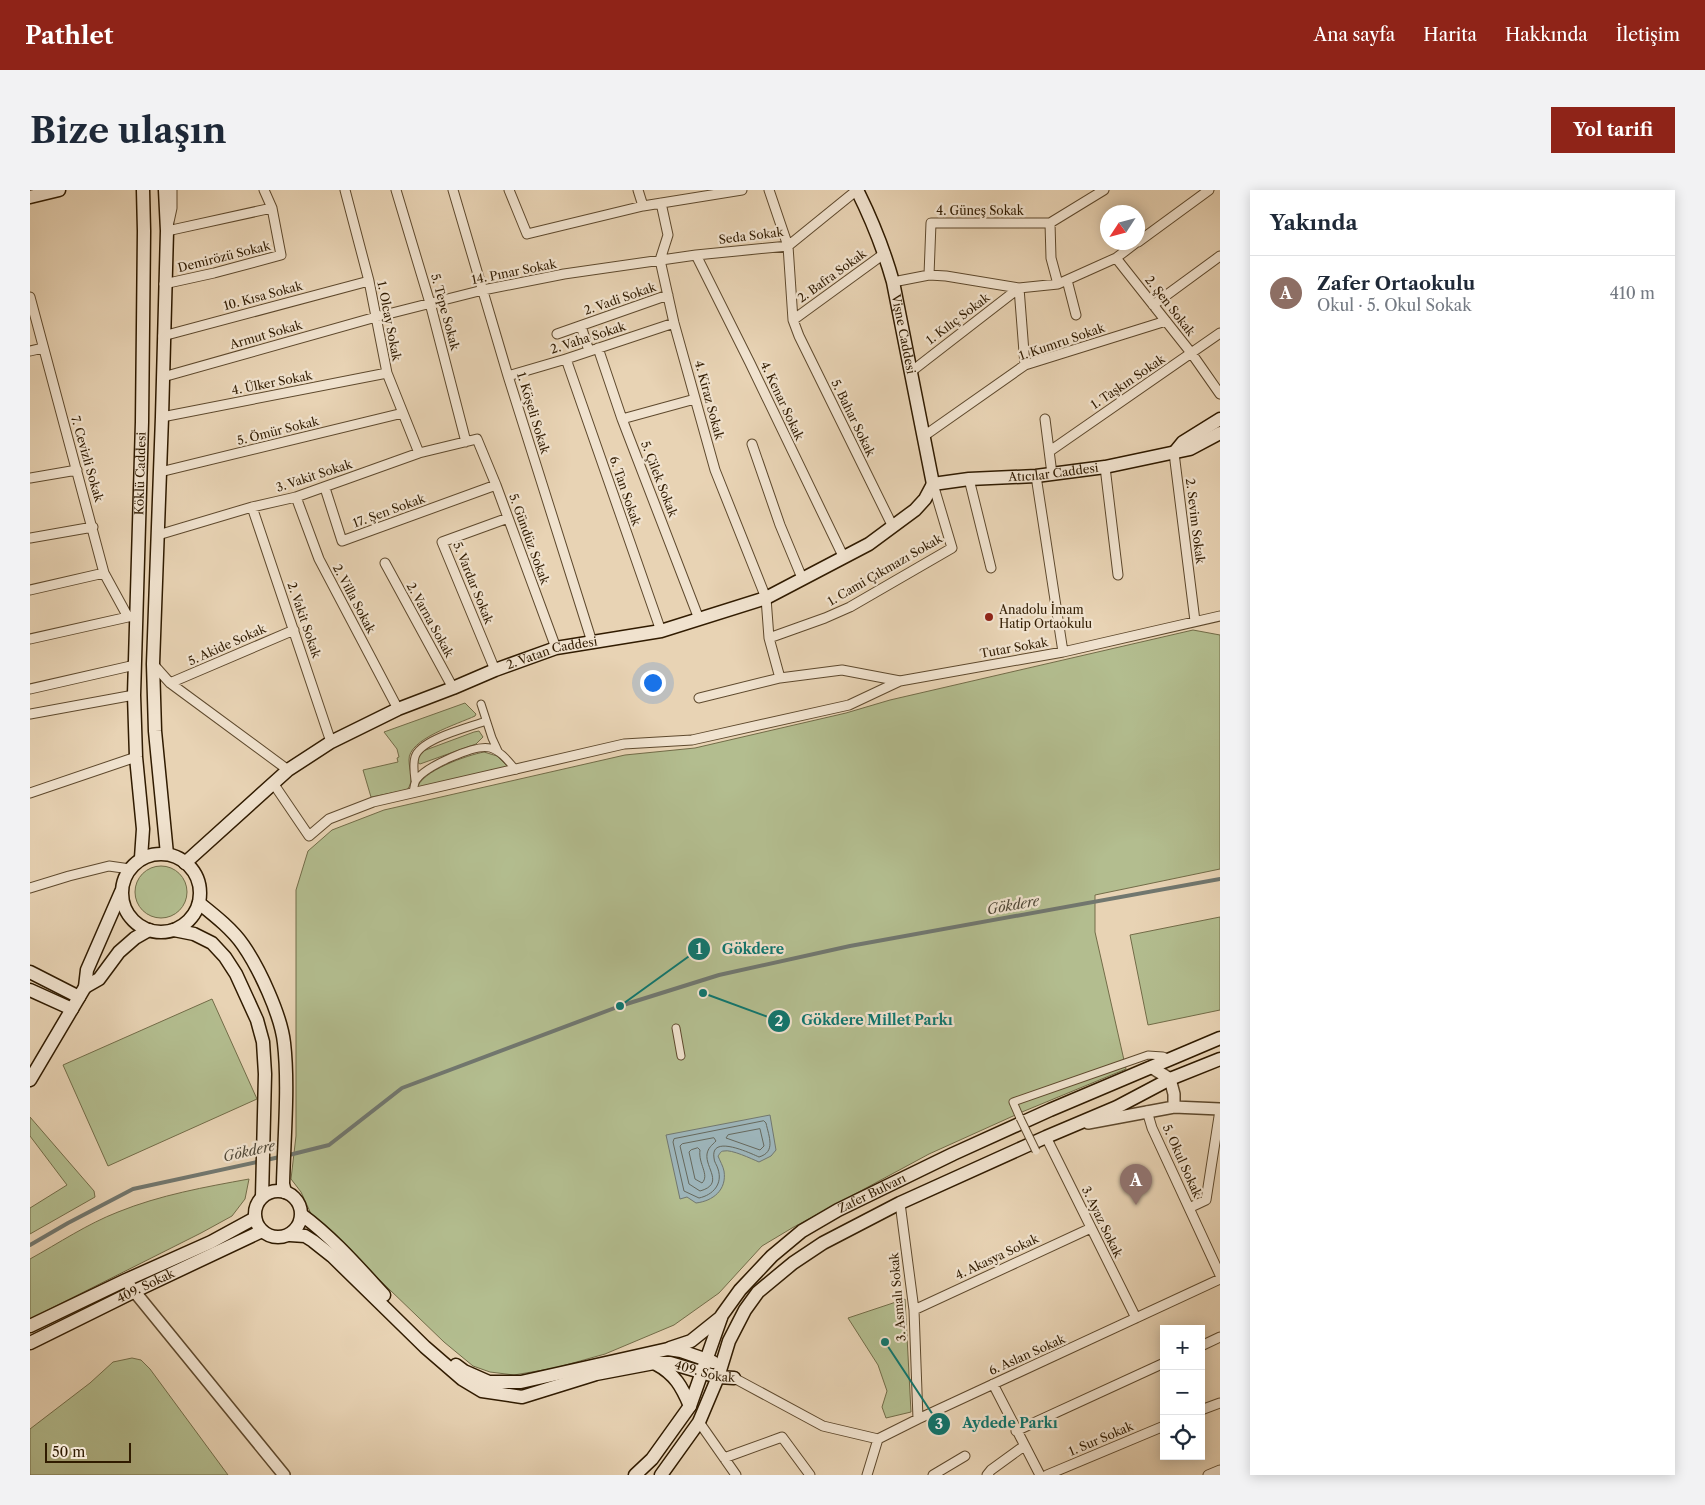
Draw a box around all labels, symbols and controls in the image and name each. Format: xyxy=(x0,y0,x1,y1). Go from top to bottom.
text: Pathlet xyxy=(25,21,113,50)
text: Ana sayfa xyxy=(1314,24,1395,46)
text: Harita xyxy=(1423,24,1477,46)
text: Hakkında xyxy=(1505,24,1588,46)
text: İletişim xyxy=(1616,24,1680,46)
button: Yol tarifi xyxy=(1551,107,1675,153)
text: Bize ulaşın xyxy=(30,109,227,152)
street label: 4. Güneş Sokak xyxy=(936,203,1025,218)
north arrow xyxy=(1100,205,1145,250)
text: Yakında xyxy=(1270,210,1358,235)
street label: Seda Sokak xyxy=(718,224,785,247)
street label: Demirözü Sokak xyxy=(176,238,273,275)
street label: 2. Bafra Sokak xyxy=(794,245,870,306)
street label: 14. Pınar Sokak xyxy=(470,256,559,287)
street label: 5. Tepe Sokak xyxy=(428,272,463,353)
text: Zafer Ortaokulu xyxy=(1317,272,1475,295)
street label: 2. Şen Sokak xyxy=(1142,273,1199,340)
street label: 10. Kısa Sokak xyxy=(222,278,305,313)
street label: 2. Vadi Sokak xyxy=(582,279,659,318)
street label: 1. Olcay Sokak xyxy=(374,280,405,363)
text: A xyxy=(1280,283,1292,303)
text: 410 m xyxy=(1610,283,1655,303)
street label: 1. Kılıç Sokak xyxy=(923,289,993,347)
street label: Vişne Caddesi xyxy=(888,292,919,375)
text: Okul · 5. Okul Sokak xyxy=(1317,295,1471,315)
street label: Armut Sokak xyxy=(227,317,305,352)
street label: 2. Vaha Sokak xyxy=(548,318,628,357)
street label: 1. Kumru Sokak xyxy=(1017,320,1108,363)
street label: 1. Taşkın Sokak xyxy=(1088,351,1169,412)
street label: 4. Kiraz Sokak xyxy=(692,359,728,442)
street label: 4. Kenar Sokak xyxy=(758,359,808,444)
street label: 4. Ülker Sokak xyxy=(230,366,315,398)
street label: 1. Köşeli Sokak xyxy=(514,370,553,456)
street label: 5. Bahar Sokak xyxy=(828,377,879,460)
street label: 5. Ömür Sokak xyxy=(235,412,321,448)
street label: 7. Cevizli Sokak xyxy=(68,414,107,505)
street label: Köklü Caddesi xyxy=(131,431,149,515)
street label: 5. Çilek Sokak xyxy=(638,439,681,520)
street label: 6. Tan Sokak xyxy=(607,454,645,529)
street label: 3. Vakit Sokak xyxy=(274,456,355,495)
street label: Atıcılar Caddesi xyxy=(1007,460,1100,484)
street label: 2. Sevim Sokak xyxy=(1183,477,1208,566)
street label: 17. Şen Sokak xyxy=(351,490,428,531)
street label: 5. Gündüz Sokak xyxy=(506,491,553,587)
street label: 1. Cami Çıkmazı Sokak xyxy=(825,530,946,609)
street label: 5. Vardar Sokak xyxy=(450,540,497,627)
street label: 2. Villa Sokak xyxy=(330,562,379,637)
street label: 2. Vakit Sokak xyxy=(284,580,325,661)
street label: 2. Varna Sokak xyxy=(404,580,458,661)
place label: Anadolu İmam Hatip Ortaokulu xyxy=(998,601,1093,631)
marker: Anadolu İmam Hatip Ortaokulu xyxy=(983,611,995,623)
street label: 5. Akide Sokak xyxy=(186,620,269,668)
street label: 2. Vatan Caddesi xyxy=(504,633,599,672)
street label: Tutar Sokak xyxy=(979,634,1050,661)
your location xyxy=(640,670,666,696)
water label: Gökdere xyxy=(985,891,1042,918)
callout: Gökdere xyxy=(686,934,794,963)
text: 1 xyxy=(696,939,703,958)
text: Gökdere xyxy=(722,940,784,958)
callout: Gökdere Millet Parkı xyxy=(766,1006,963,1035)
text: 2 xyxy=(775,1011,784,1030)
text: Gökdere Millet Parkı xyxy=(801,1011,953,1029)
street label: 5. Okul Sokak xyxy=(1160,1122,1206,1201)
water label: Gökdere xyxy=(221,1136,278,1166)
pin: A xyxy=(1120,1164,1152,1205)
street label: Zafer Bulvarı xyxy=(835,1170,909,1216)
street label: 3. Ayaz Sokak xyxy=(1079,1184,1127,1261)
street label: 4. Akasya Sokak xyxy=(953,1230,1042,1282)
street label: 3. Asmalı Sokak xyxy=(886,1251,909,1342)
street label: 409. Sokak xyxy=(114,1265,178,1306)
map controls xyxy=(1160,1325,1205,1460)
button: + xyxy=(1160,1325,1205,1370)
street label: 6. Aslan Sokak xyxy=(986,1331,1068,1378)
street label: 409. Sokak xyxy=(673,1357,736,1385)
button: − xyxy=(1160,1370,1205,1415)
callout: Aydede Parkı xyxy=(927,1409,1067,1438)
text: 3 xyxy=(935,1414,943,1433)
text: Aydede Parkı xyxy=(961,1414,1058,1432)
button: locate xyxy=(1160,1415,1205,1460)
street label: 1. Sur Sokak xyxy=(1066,1418,1136,1459)
scale bar xyxy=(45,1440,131,1463)
text: 50 m xyxy=(52,1443,85,1461)

